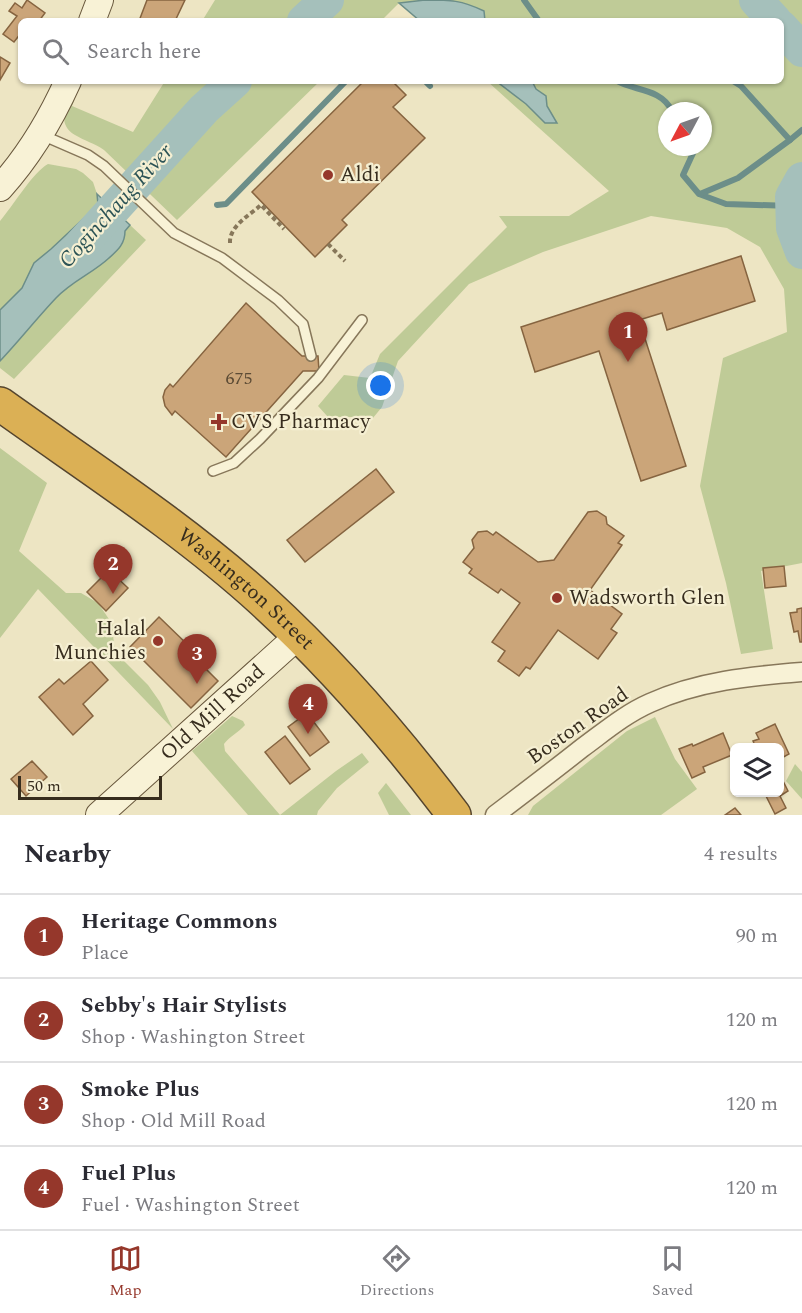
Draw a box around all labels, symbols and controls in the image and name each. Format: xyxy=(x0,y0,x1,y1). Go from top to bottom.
search box xyxy=(18,18,784,84)
icon: search xyxy=(39,35,72,68)
text: Search here xyxy=(87,35,201,68)
north arrow xyxy=(658,102,712,156)
water label: Coginchaug River xyxy=(51,136,181,276)
place label: Aldi xyxy=(340,159,380,191)
marker: Aldi xyxy=(321,168,335,182)
pin: 1 xyxy=(608,312,648,362)
house number: 675 xyxy=(226,365,253,392)
your location xyxy=(366,371,395,400)
place label: CVS Pharmacy xyxy=(231,406,371,438)
marker: CVS Pharmacy xyxy=(212,415,226,429)
street label: Washington Street xyxy=(170,520,322,658)
pin: 2 xyxy=(94,544,132,594)
place label: Wadsworth Glen xyxy=(569,582,725,614)
marker: Wadsworth Glen xyxy=(550,591,564,605)
place label: Halal Munchies xyxy=(54,613,146,669)
marker: Halal Munchies xyxy=(151,634,165,648)
pin: 3 xyxy=(178,634,216,684)
street label: Old Mill Road xyxy=(153,657,272,769)
street label: Boston Road xyxy=(521,679,635,773)
pin: 4 xyxy=(288,684,328,734)
map controls xyxy=(730,743,784,797)
button: layers xyxy=(730,743,784,797)
scale bar xyxy=(18,773,162,800)
text: 50 m xyxy=(27,774,61,798)
text: Nearby xyxy=(24,834,110,874)
text: 4 results xyxy=(704,839,778,869)
text: Heritage Commons xyxy=(81,905,278,938)
text: 1 xyxy=(38,921,49,951)
text: 90 m xyxy=(736,921,778,951)
text: Place xyxy=(81,938,129,968)
text: Sebby's Hair Stylists xyxy=(81,989,287,1022)
text: 2 xyxy=(38,1005,49,1035)
text: 120 m xyxy=(726,1005,778,1035)
text: Shop · Washington Street xyxy=(81,1022,305,1052)
text: Smoke Plus xyxy=(81,1073,200,1106)
text: 3 xyxy=(38,1089,49,1119)
text: 120 m xyxy=(726,1089,778,1119)
text: Shop · Old Mill Road xyxy=(81,1106,266,1136)
text: Fuel Plus xyxy=(81,1157,176,1190)
text: 4 xyxy=(38,1173,49,1203)
text: 120 m xyxy=(726,1173,778,1203)
text: Fuel · Washington Street xyxy=(81,1190,300,1220)
tab: Map xyxy=(109,1242,142,1302)
tab: Directions xyxy=(360,1242,434,1302)
tab: Saved xyxy=(652,1242,693,1302)

